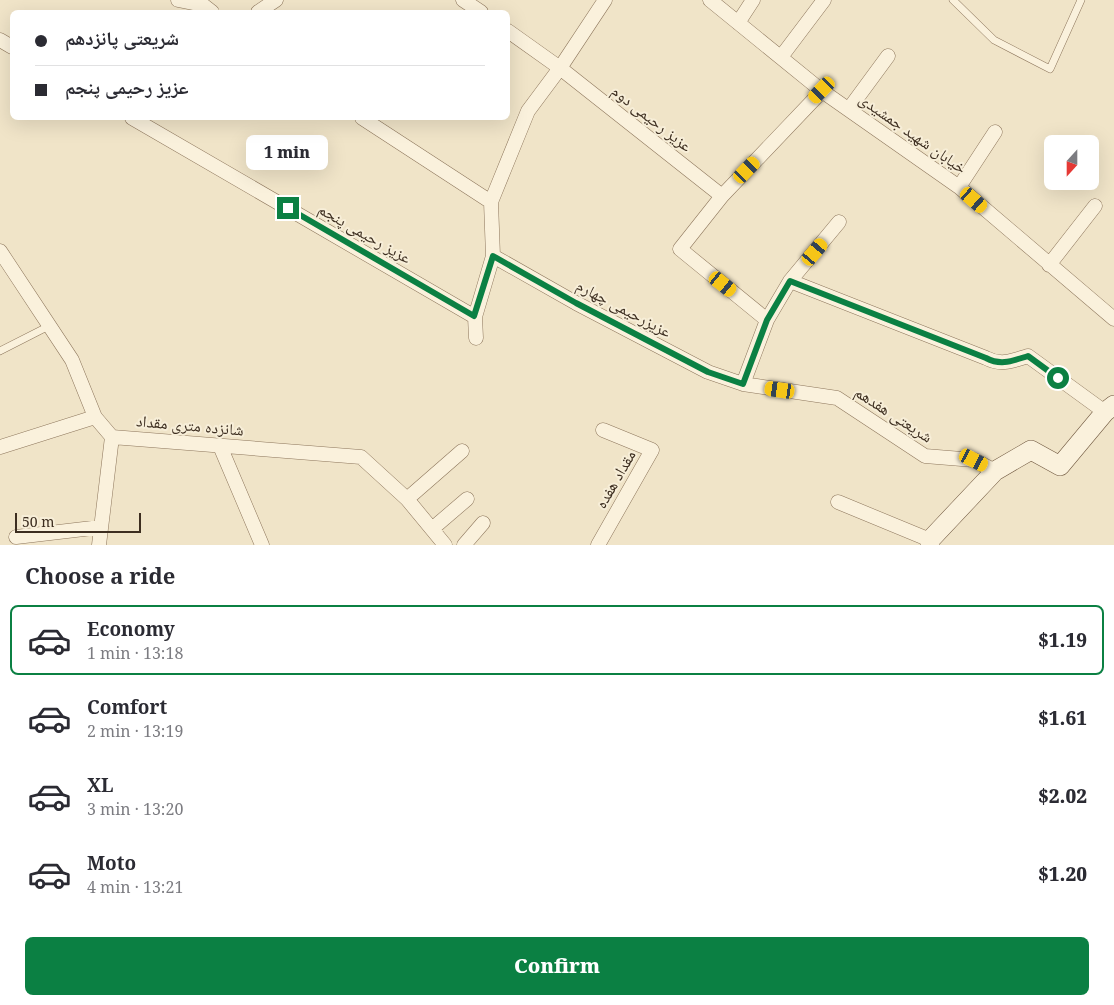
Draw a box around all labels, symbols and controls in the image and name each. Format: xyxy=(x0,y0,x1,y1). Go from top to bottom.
text: شریعتی پانزدهم xyxy=(65,25,179,51)
text: عزیز رحیمی پنجم xyxy=(65,74,189,100)
car xyxy=(806,74,837,106)
street label: عزیز رحیمی دوم xyxy=(607,80,697,156)
street label: خیابان شهید جمشیدی xyxy=(855,88,971,178)
north arrow xyxy=(1044,135,1099,190)
map controls xyxy=(1044,135,1099,190)
callout: 1 min xyxy=(247,136,329,170)
text: 1 min xyxy=(264,141,310,163)
car xyxy=(731,154,762,186)
car xyxy=(957,184,990,216)
route end xyxy=(277,197,299,219)
street label: عزیز رحیمی پنجم xyxy=(315,198,415,268)
car xyxy=(799,236,830,268)
car xyxy=(706,269,739,299)
street label: عزیزرحیمی چهارم xyxy=(573,274,675,342)
route start xyxy=(1047,367,1069,389)
car xyxy=(764,380,795,400)
street label: شریعتی هفدهم xyxy=(851,381,937,447)
street label: شانزده متری مقداد xyxy=(135,409,245,441)
street label: مقداد هفده xyxy=(589,446,641,512)
car xyxy=(957,447,990,473)
scale bar xyxy=(15,510,141,533)
text: 50 m xyxy=(22,512,55,531)
text: Choose a ride xyxy=(25,560,175,590)
text: Economy xyxy=(87,616,175,642)
icon: car xyxy=(27,618,72,663)
text: $1.19 xyxy=(1038,627,1087,653)
text: 1 min · 13:18 xyxy=(87,642,183,664)
text: Comfort xyxy=(87,694,167,720)
icon: car xyxy=(27,696,72,741)
text: $1.61 xyxy=(1038,705,1087,731)
text: 2 min · 13:19 xyxy=(87,720,183,742)
text: XL xyxy=(87,772,113,798)
icon: car xyxy=(27,774,72,819)
text: $2.02 xyxy=(1038,783,1087,809)
text: 3 min · 13:20 xyxy=(87,798,183,820)
text: Moto xyxy=(87,850,136,876)
icon: car xyxy=(27,852,72,897)
text: $1.20 xyxy=(1038,861,1087,887)
text: 4 min · 13:21 xyxy=(87,876,183,898)
button: Confirm xyxy=(25,937,1089,995)

